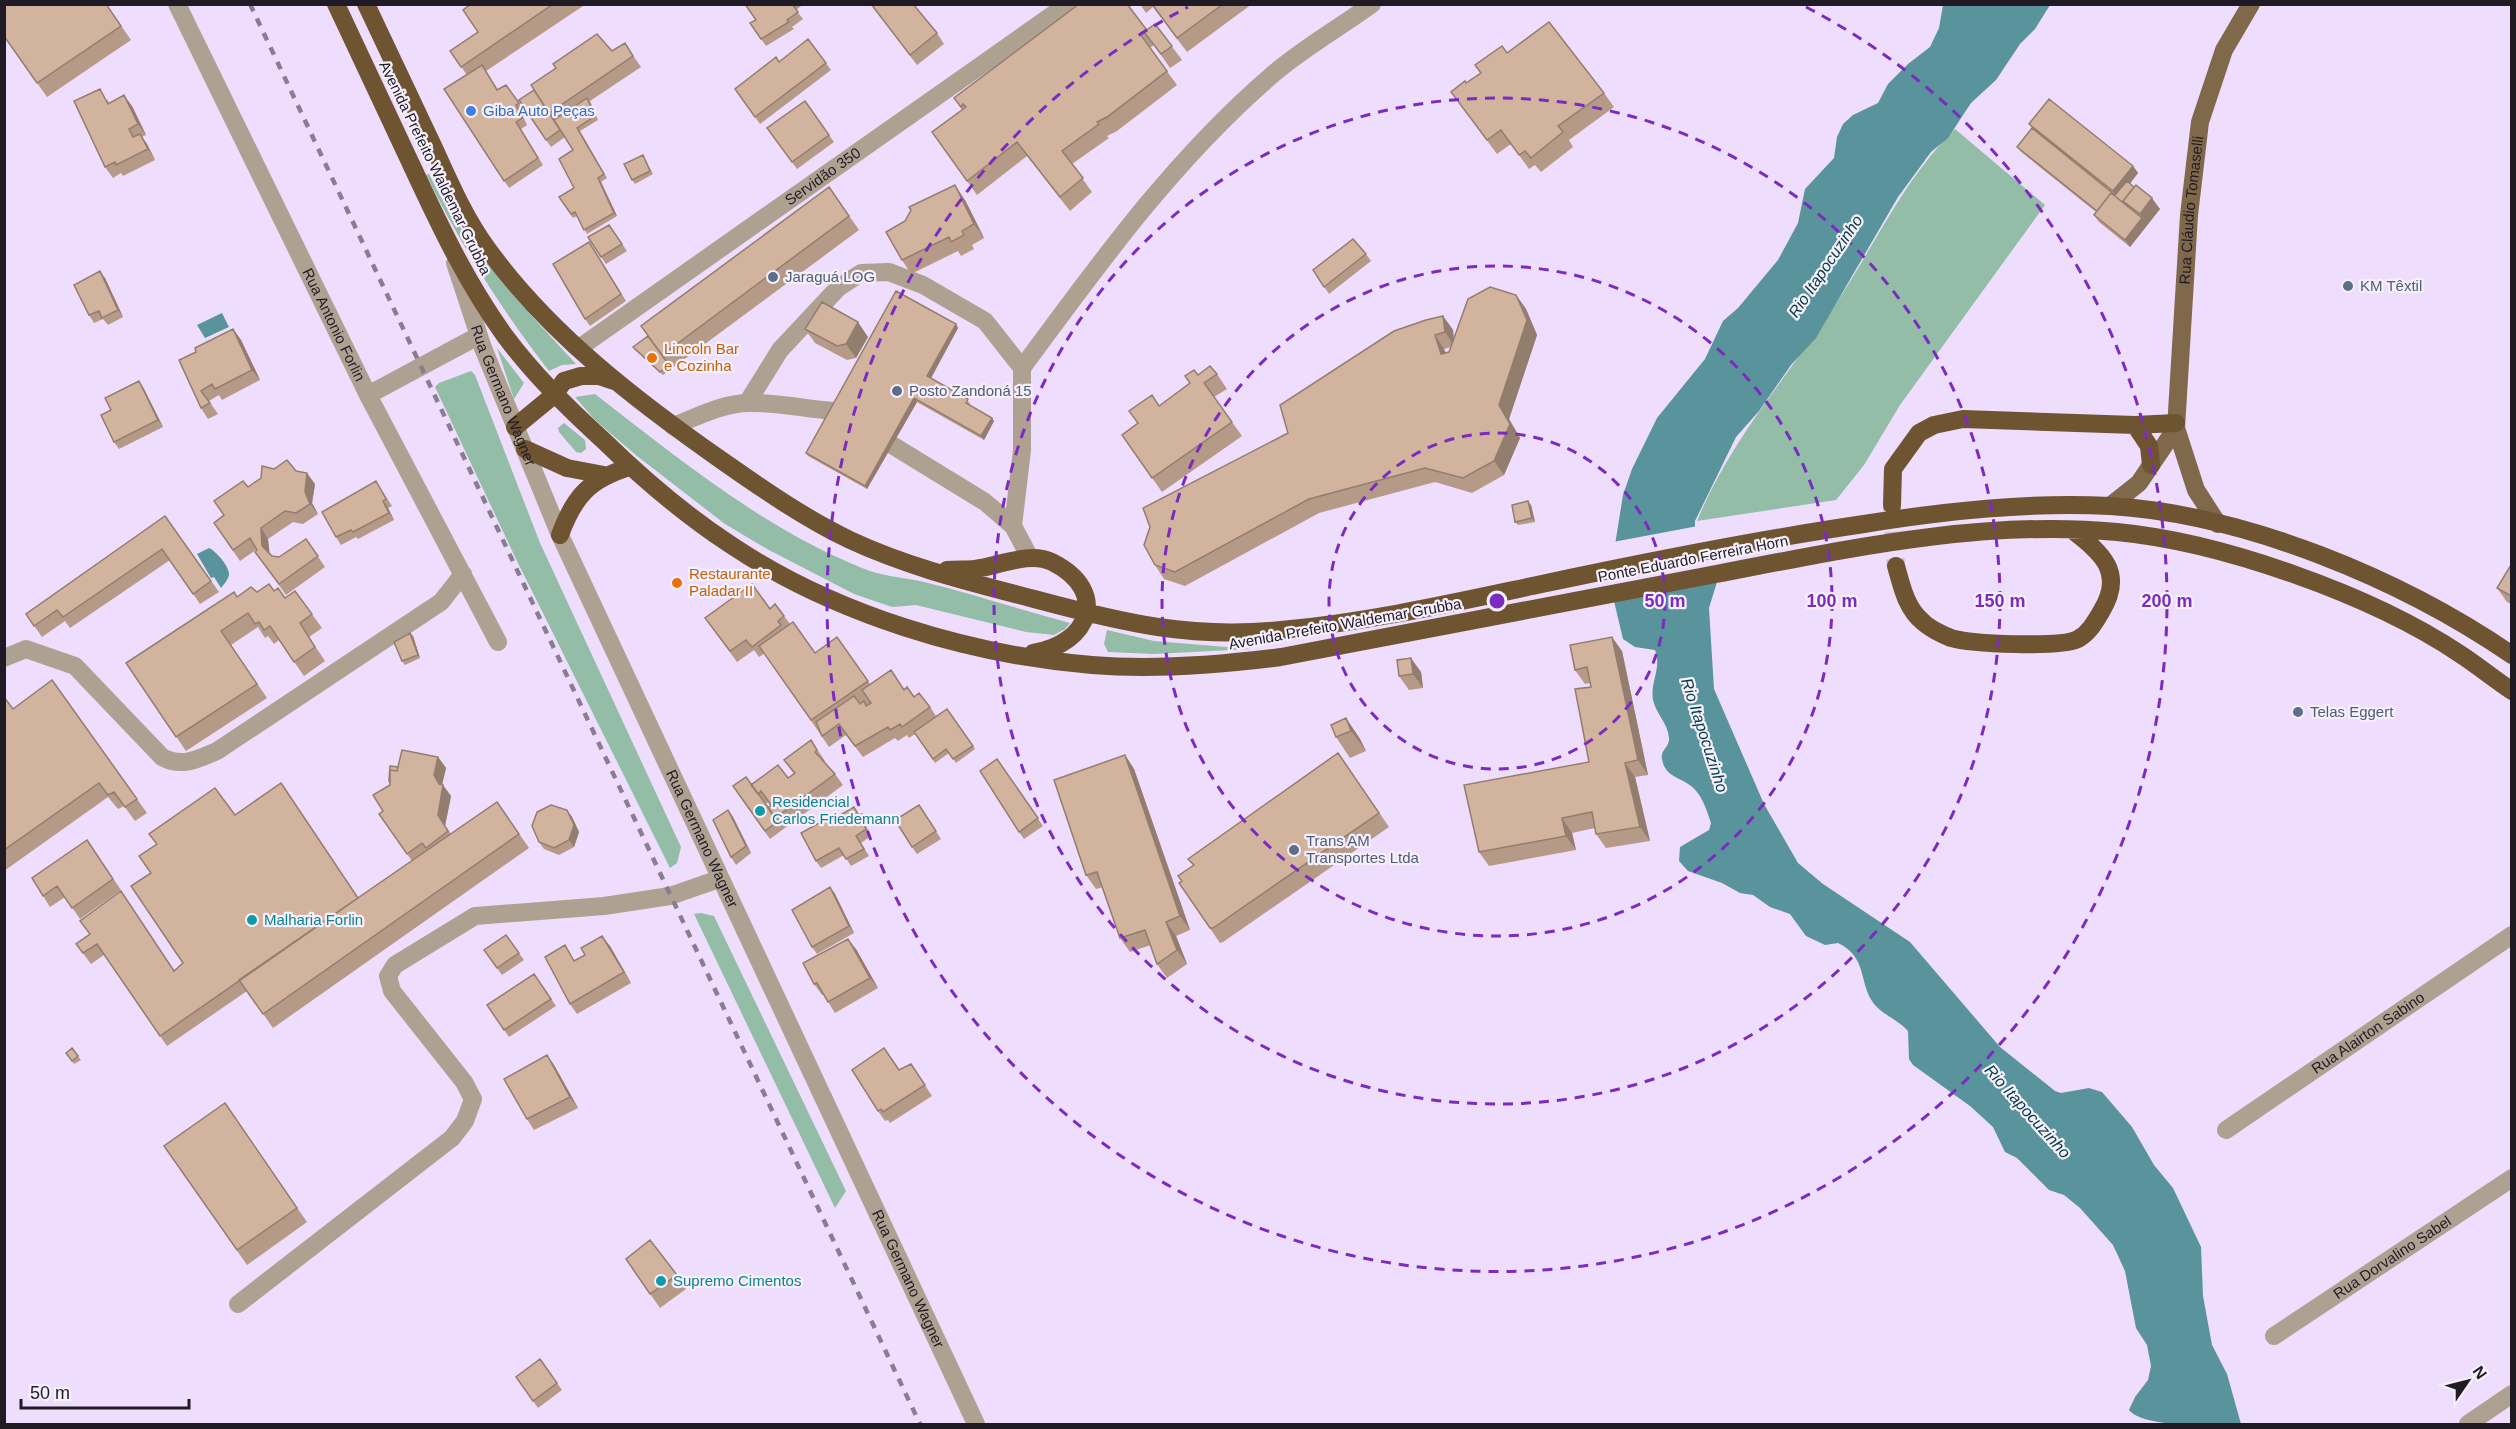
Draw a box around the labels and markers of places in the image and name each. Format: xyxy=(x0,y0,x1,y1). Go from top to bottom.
place label: Giba Auto Peças xyxy=(483,102,595,119)
marker: Giba Auto Peças xyxy=(464,104,478,118)
place label: Jaraguá LOG xyxy=(785,268,875,285)
marker: Jaraguá LOG xyxy=(766,270,780,284)
place label: KM Têxtil xyxy=(2360,277,2422,294)
marker: KM Têxtil xyxy=(2341,279,2355,293)
place label: Lincoln Bar e Cozinha xyxy=(664,340,739,374)
marker: Lincoln Bar e Cozinha xyxy=(645,351,659,365)
place label: Posto Zandoná 15 xyxy=(909,382,1032,399)
marker: Posto Zandoná 15 xyxy=(890,384,904,398)
place label: Restaurante Paladar II xyxy=(689,565,771,599)
marker: Restaurante Paladar II xyxy=(670,576,684,590)
centre of rings xyxy=(1487,591,1507,611)
place label: Telas Eggert xyxy=(2310,703,2394,720)
marker: Telas Eggert xyxy=(2291,705,2305,719)
place label: Residencial Carlos Friedemann xyxy=(772,793,900,827)
marker: Residencial Carlos Friedemann xyxy=(753,804,767,818)
place label: Trans AM Transportes Ltda xyxy=(1306,832,1419,866)
marker: Trans AM Transportes Ltda xyxy=(1287,843,1301,857)
place label: Malharia Forlin xyxy=(264,911,363,928)
marker: Malharia Forlin xyxy=(245,913,259,927)
place label: Supremo Cimentos xyxy=(673,1272,801,1289)
marker: Supremo Cimentos xyxy=(654,1274,668,1288)

